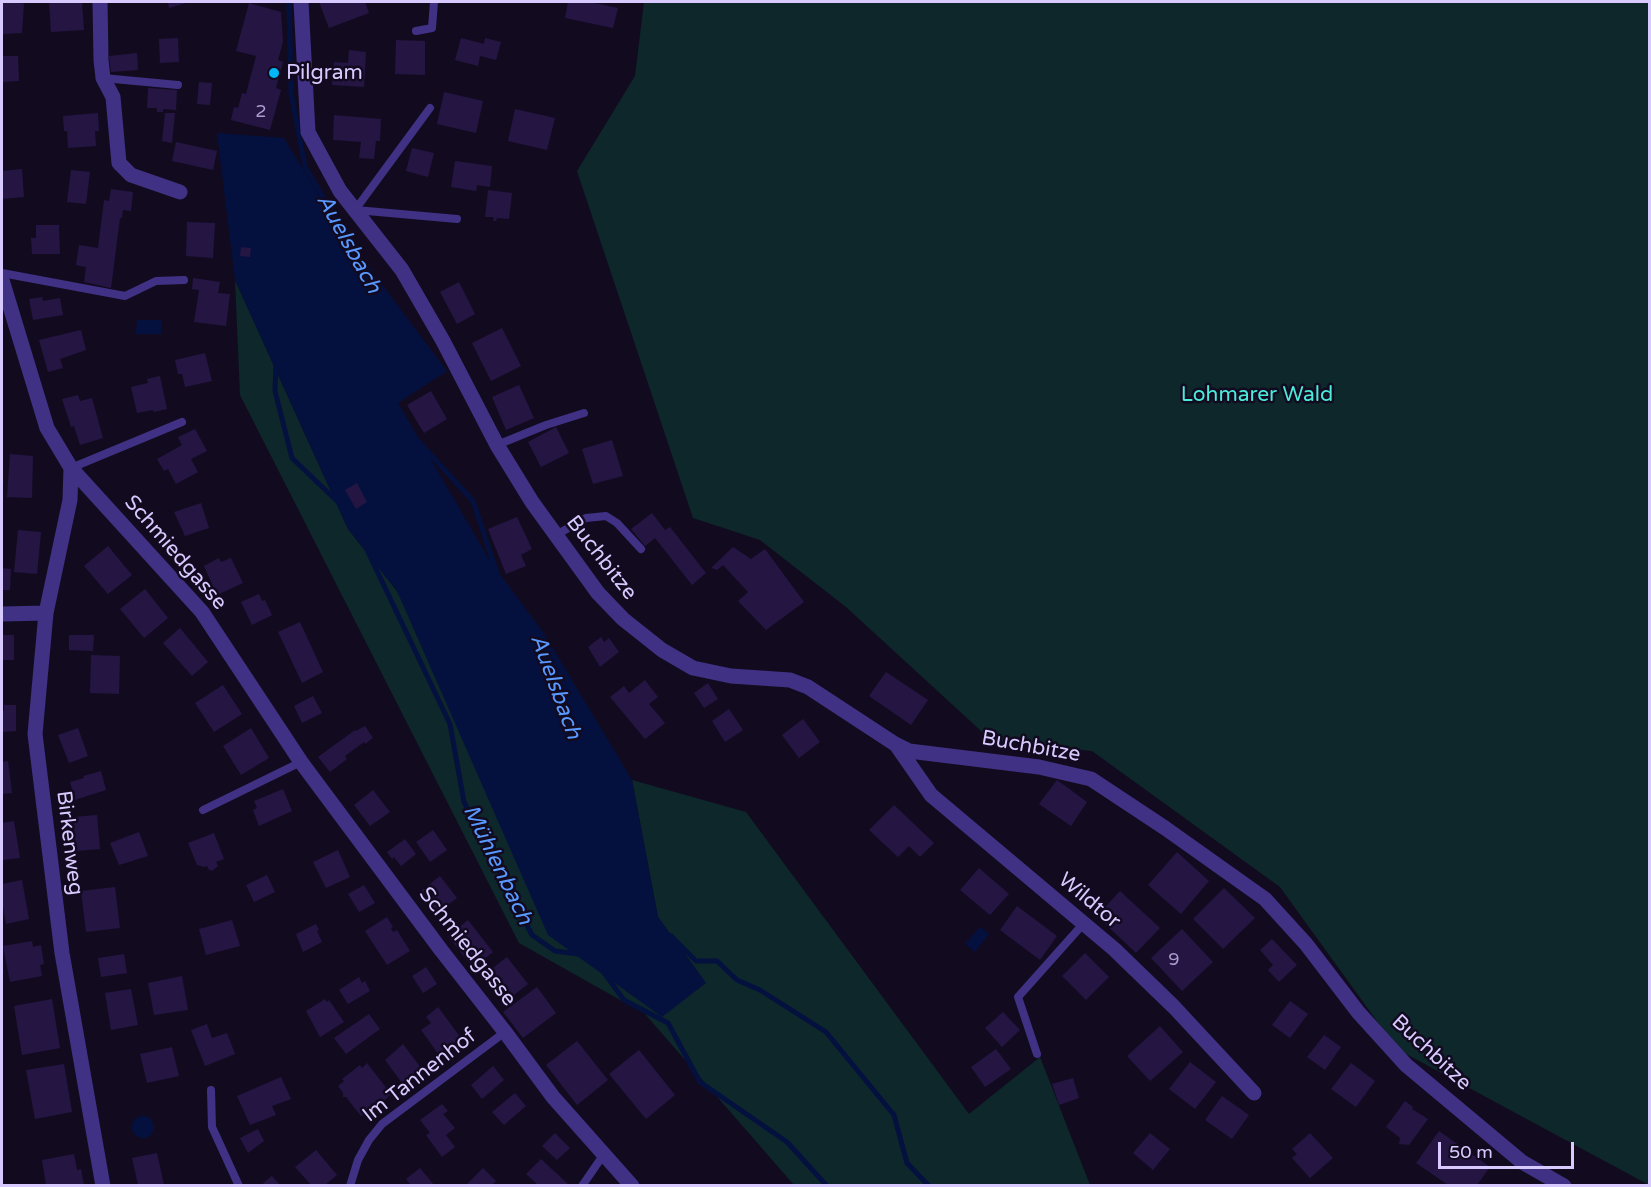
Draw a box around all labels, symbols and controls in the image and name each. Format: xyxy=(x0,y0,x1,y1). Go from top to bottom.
place label: Pilgram xyxy=(286,60,363,86)
marker: Pilgram xyxy=(267,66,281,80)
house number: 2 xyxy=(255,101,267,123)
water label: Auelsbach xyxy=(310,190,386,298)
park label: Lohmarer Wald xyxy=(1181,382,1333,408)
street label: Schmiedgasse xyxy=(118,491,232,615)
street label: Buchbitze xyxy=(560,511,642,605)
water label: Auelsbach xyxy=(524,631,586,743)
street label: Buchbitze xyxy=(980,726,1082,768)
street label: Birkenweg xyxy=(50,789,88,897)
water label: Mühlenbach xyxy=(457,801,537,929)
street label: Wildtor xyxy=(1053,868,1125,934)
street label: Schmiedgasse xyxy=(413,883,521,1011)
house number: 9 xyxy=(1168,949,1180,971)
street label: Buchbitze xyxy=(1386,1010,1476,1096)
street label: Im Tannenhof xyxy=(358,1024,482,1128)
scale bar xyxy=(1441,1130,1578,1168)
text: 50 m xyxy=(1449,1141,1493,1163)

